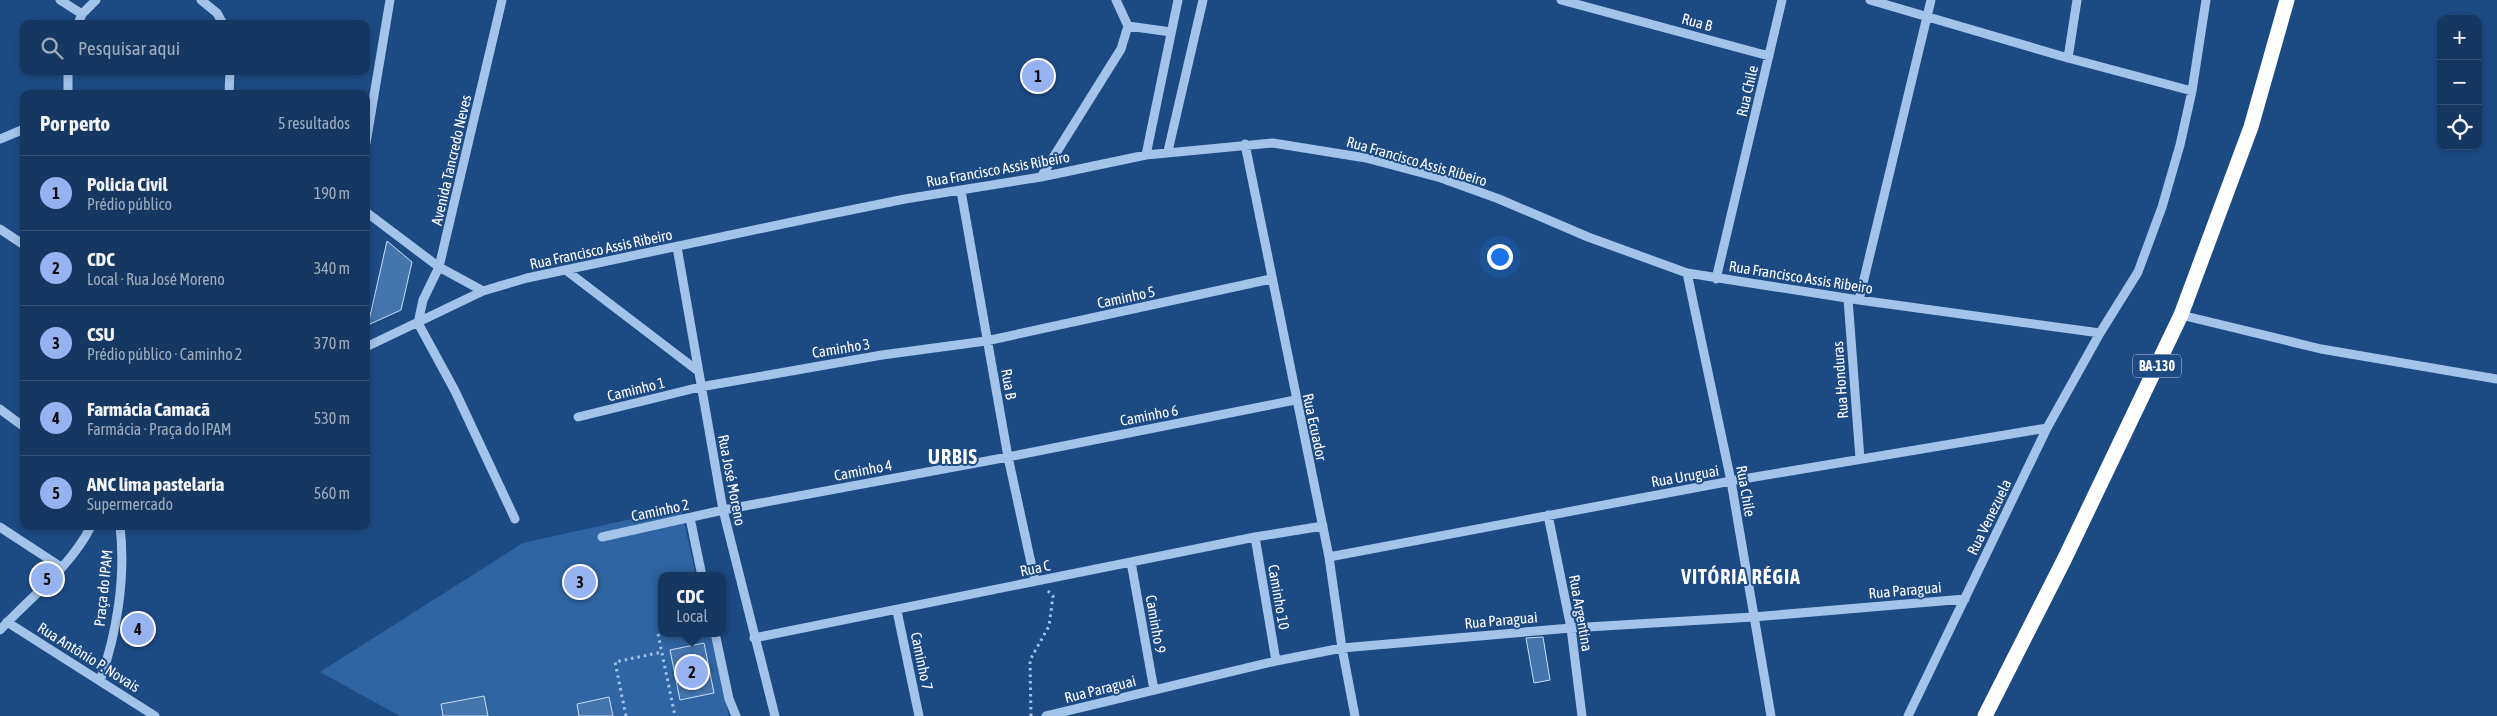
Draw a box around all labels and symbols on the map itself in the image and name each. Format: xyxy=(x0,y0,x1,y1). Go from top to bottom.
street label: Rua B xyxy=(1680,10,1714,34)
pin: 1 xyxy=(1022,57,1054,95)
street label: Rua Chile xyxy=(1733,64,1761,118)
street label: Avenida Tancredo Neves xyxy=(428,93,474,227)
street label: Rua Francisco Assis Ribeiro xyxy=(1345,133,1489,189)
street label: Rua Francisco Assis Ribeiro xyxy=(925,148,1071,190)
street label: Rua Francisco Assis Ribeiro xyxy=(528,226,674,272)
your location xyxy=(1487,244,1513,270)
street label: Rua Francisco Assis Ribeiro xyxy=(1728,257,1874,297)
street label: Caminho 5 xyxy=(1096,283,1156,311)
street label: Caminho 3 xyxy=(811,335,871,361)
street label: Rua Honduras xyxy=(1829,341,1851,419)
road number: BA-130 xyxy=(2133,354,2181,378)
street label: Rua B xyxy=(998,367,1020,401)
street label: Caminho 1 xyxy=(605,374,667,404)
street label: Rua Ecuador xyxy=(1300,392,1331,463)
street label: Caminho 6 xyxy=(1119,401,1179,429)
street label: Rua José Moreno xyxy=(715,433,749,527)
district label: URBIS xyxy=(928,445,978,468)
street label: Caminho 4 xyxy=(833,456,893,484)
street label: Rua Uruguai xyxy=(1650,462,1720,490)
street label: Rua Chile xyxy=(1733,464,1759,518)
street label: Rua Venezuela xyxy=(1963,476,2015,558)
street label: Caminho 2 xyxy=(630,496,690,524)
street label: Praça do IPAM xyxy=(91,549,115,627)
street label: Rua C xyxy=(1018,556,1052,579)
pin: 5 xyxy=(31,560,63,598)
pin: 3 xyxy=(564,563,596,601)
street label: Caminho 10 xyxy=(1265,563,1293,631)
district label: VITÓRIA RÉGIA xyxy=(1680,565,1801,588)
street label: Rua Argentina xyxy=(1566,573,1596,653)
street label: Rua Paraguai xyxy=(1868,578,1942,602)
street label: Caminho 9 xyxy=(1143,594,1169,654)
street label: Rua Paraguai xyxy=(1464,608,1538,632)
pin: 4 xyxy=(122,610,154,648)
street label: Rua Antônio P. Novais xyxy=(35,619,143,695)
street label: Caminho 7 xyxy=(908,631,936,691)
pin: 2 xyxy=(676,653,708,691)
street label: Rua Paraguai xyxy=(1063,672,1137,706)

